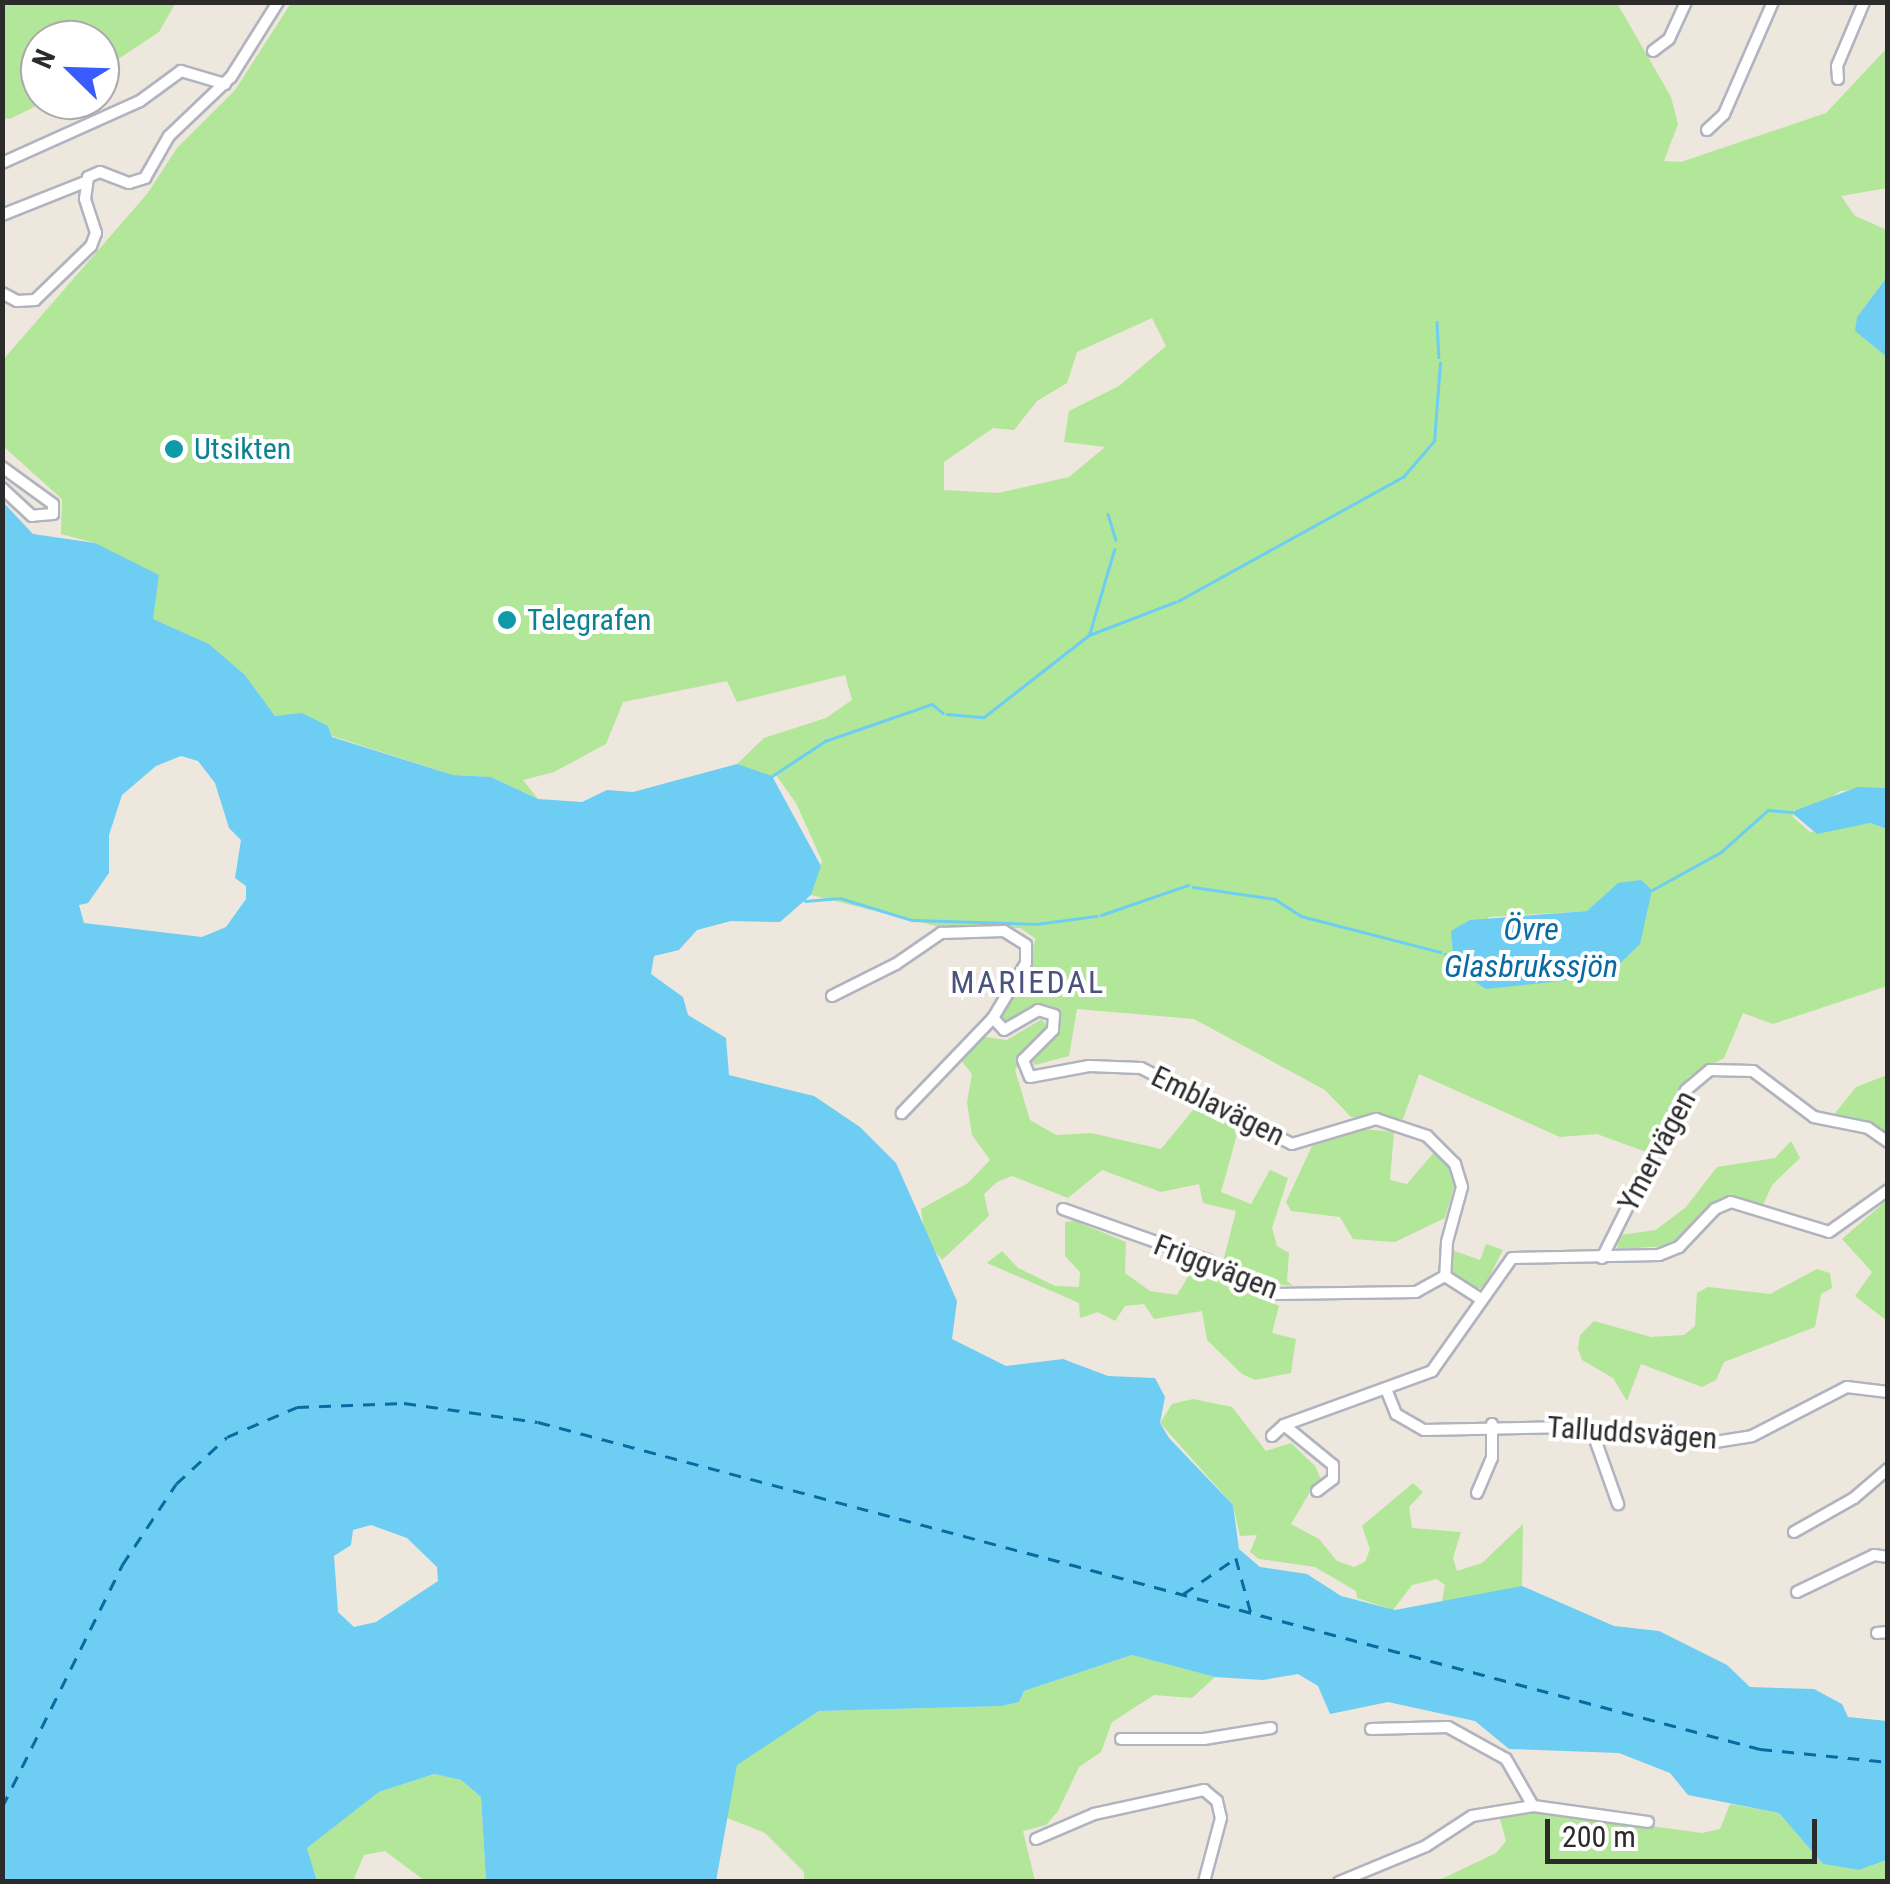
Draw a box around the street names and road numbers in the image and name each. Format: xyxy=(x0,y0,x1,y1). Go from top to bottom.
street label: Emblavägen xyxy=(1146,1058,1290,1154)
street label: Ymervägen xyxy=(1610,1084,1704,1218)
street label: Friggvägen xyxy=(1149,1227,1283,1307)
street label: Talluddsvägen xyxy=(1546,1409,1718,1457)

